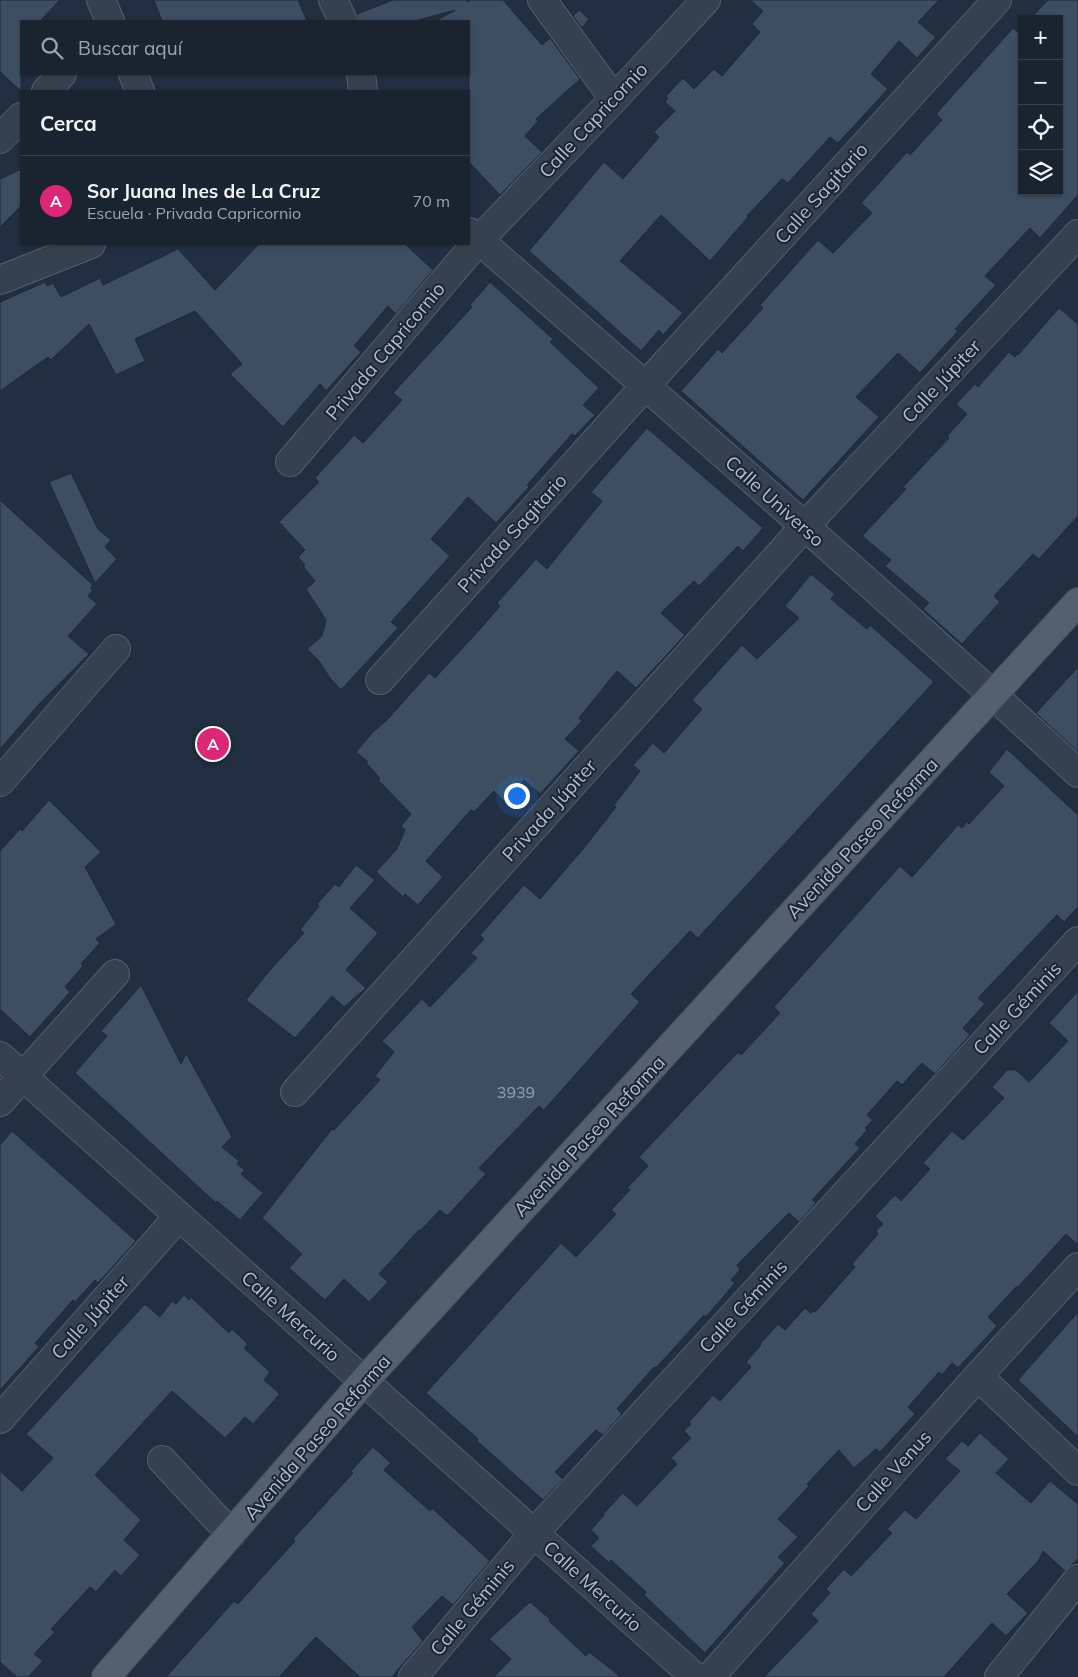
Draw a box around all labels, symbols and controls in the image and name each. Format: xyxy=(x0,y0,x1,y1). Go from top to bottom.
map controls xyxy=(1018,15,1063,195)
button: + xyxy=(1018,15,1063,60)
search box xyxy=(20,20,470,75)
icon: search xyxy=(38,34,66,62)
text: Buscar aquí xyxy=(78,36,182,60)
street label: Calle Capricornio xyxy=(533,57,653,183)
button: − xyxy=(1018,60,1063,105)
button: locate xyxy=(1018,105,1063,150)
text: Cerca xyxy=(40,110,97,136)
street label: Calle Sagitario xyxy=(769,137,873,249)
button: layers xyxy=(1018,150,1063,195)
text: Sor Juana Ines de La Cruz xyxy=(87,179,320,203)
text: A xyxy=(50,191,62,211)
text: 70 m xyxy=(413,191,450,211)
text: Escuela · Privada Capricornio xyxy=(87,203,301,223)
street label: Privada Capricornio xyxy=(320,277,450,425)
street label: Calle Júpiter xyxy=(896,334,986,428)
street label: Calle Universo xyxy=(720,450,830,552)
street label: Privada Sagitario xyxy=(452,468,572,598)
pin: A xyxy=(197,725,229,763)
street label: Avenida Paseo Reforma xyxy=(781,753,943,923)
street label: Privada Júpiter xyxy=(497,754,601,866)
your location xyxy=(504,783,530,809)
street label: Calle Géminis xyxy=(968,956,1066,1060)
street label: Avenida Paseo Reforma xyxy=(508,1051,670,1221)
house number: 3939 xyxy=(497,1082,535,1102)
street label: Calle Géminis xyxy=(694,1254,792,1358)
street label: Calle Mercurio xyxy=(237,1265,345,1367)
street label: Calle Júpiter xyxy=(46,1270,134,1364)
street label: Avenida Paseo Reforma xyxy=(239,1349,395,1525)
street label: Calle Venus xyxy=(850,1425,936,1517)
street label: Calle Mercurio xyxy=(539,1535,647,1637)
street label: Calle Géminis xyxy=(425,1554,519,1660)

